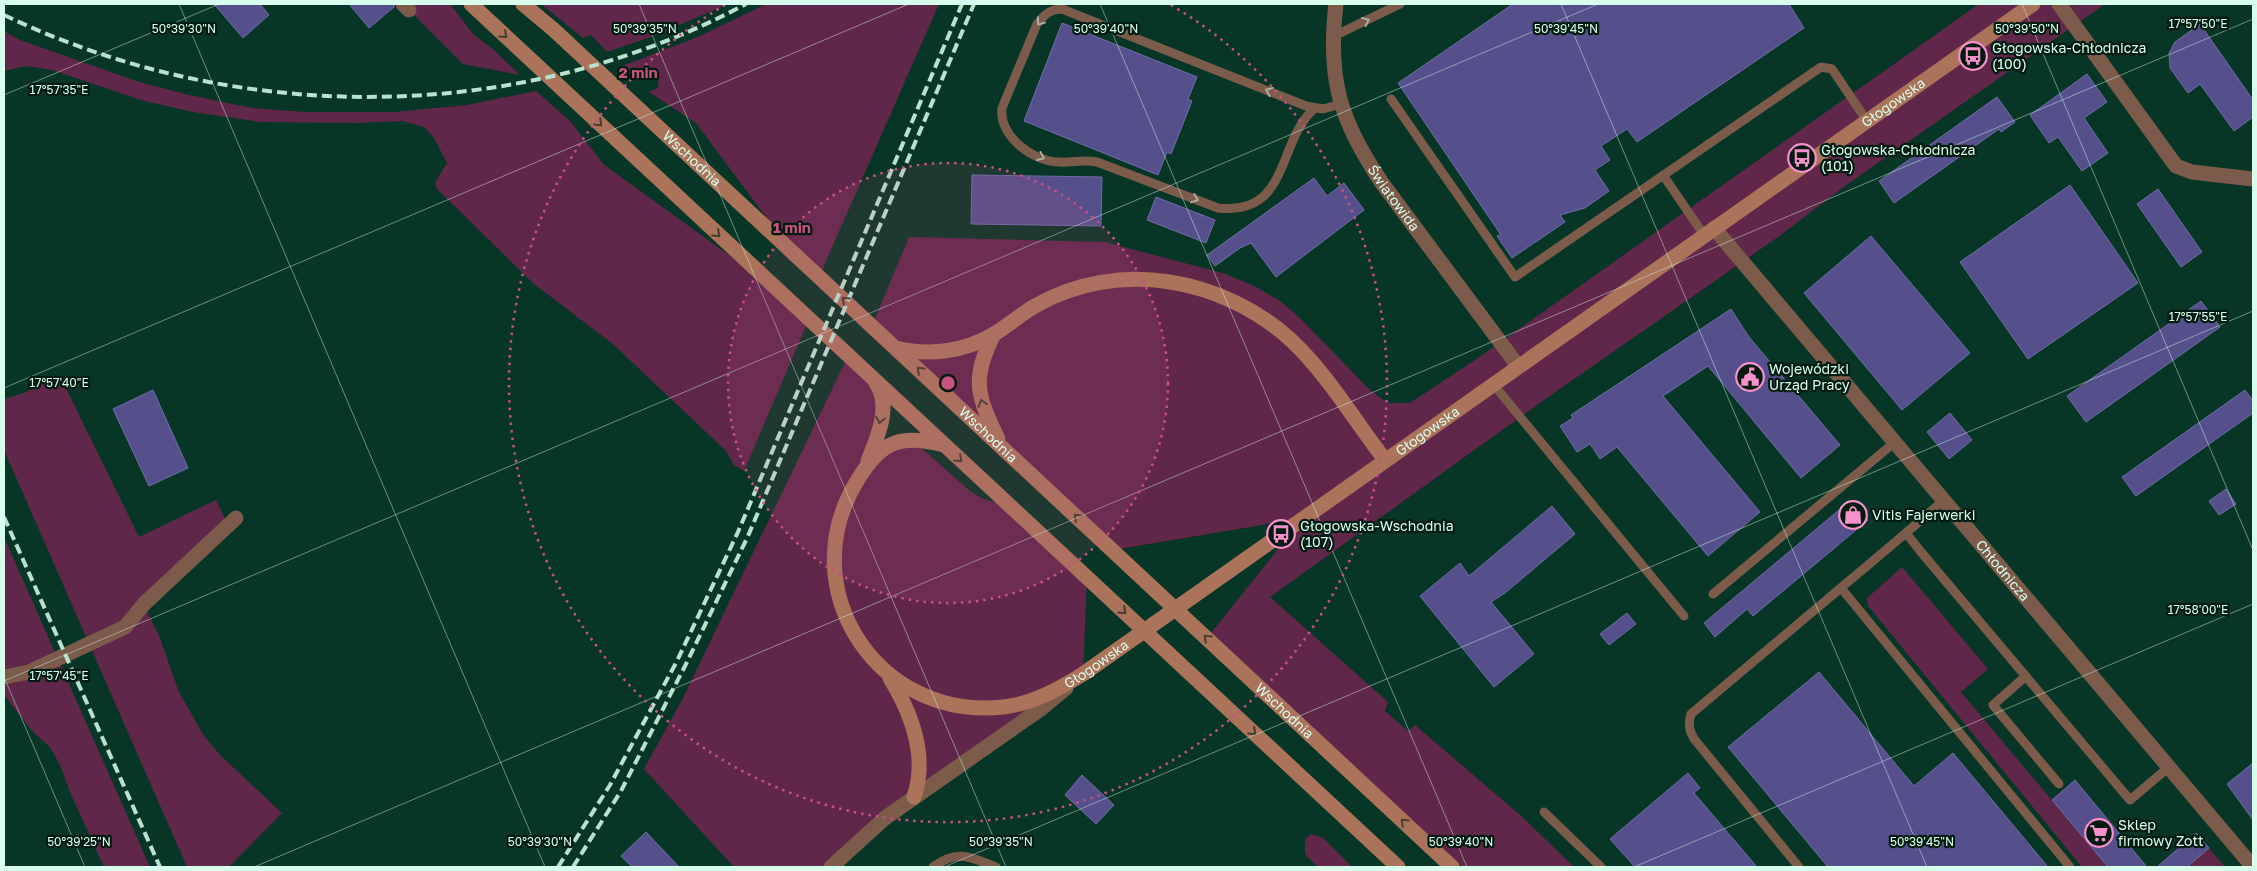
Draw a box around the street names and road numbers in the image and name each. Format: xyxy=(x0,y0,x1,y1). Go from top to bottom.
street label: Głogowska xyxy=(1858,74,1928,131)
street label: Wschodnia xyxy=(659,127,725,190)
street label: Światowida xyxy=(1364,161,1424,234)
street label: Głogowska xyxy=(1392,402,1463,459)
street label: Wschodnia xyxy=(956,403,1021,466)
street label: Chłodnicza xyxy=(1973,536,2034,604)
street label: Głogowska xyxy=(1061,636,1132,692)
street label: Wschodnia xyxy=(1252,679,1318,742)

